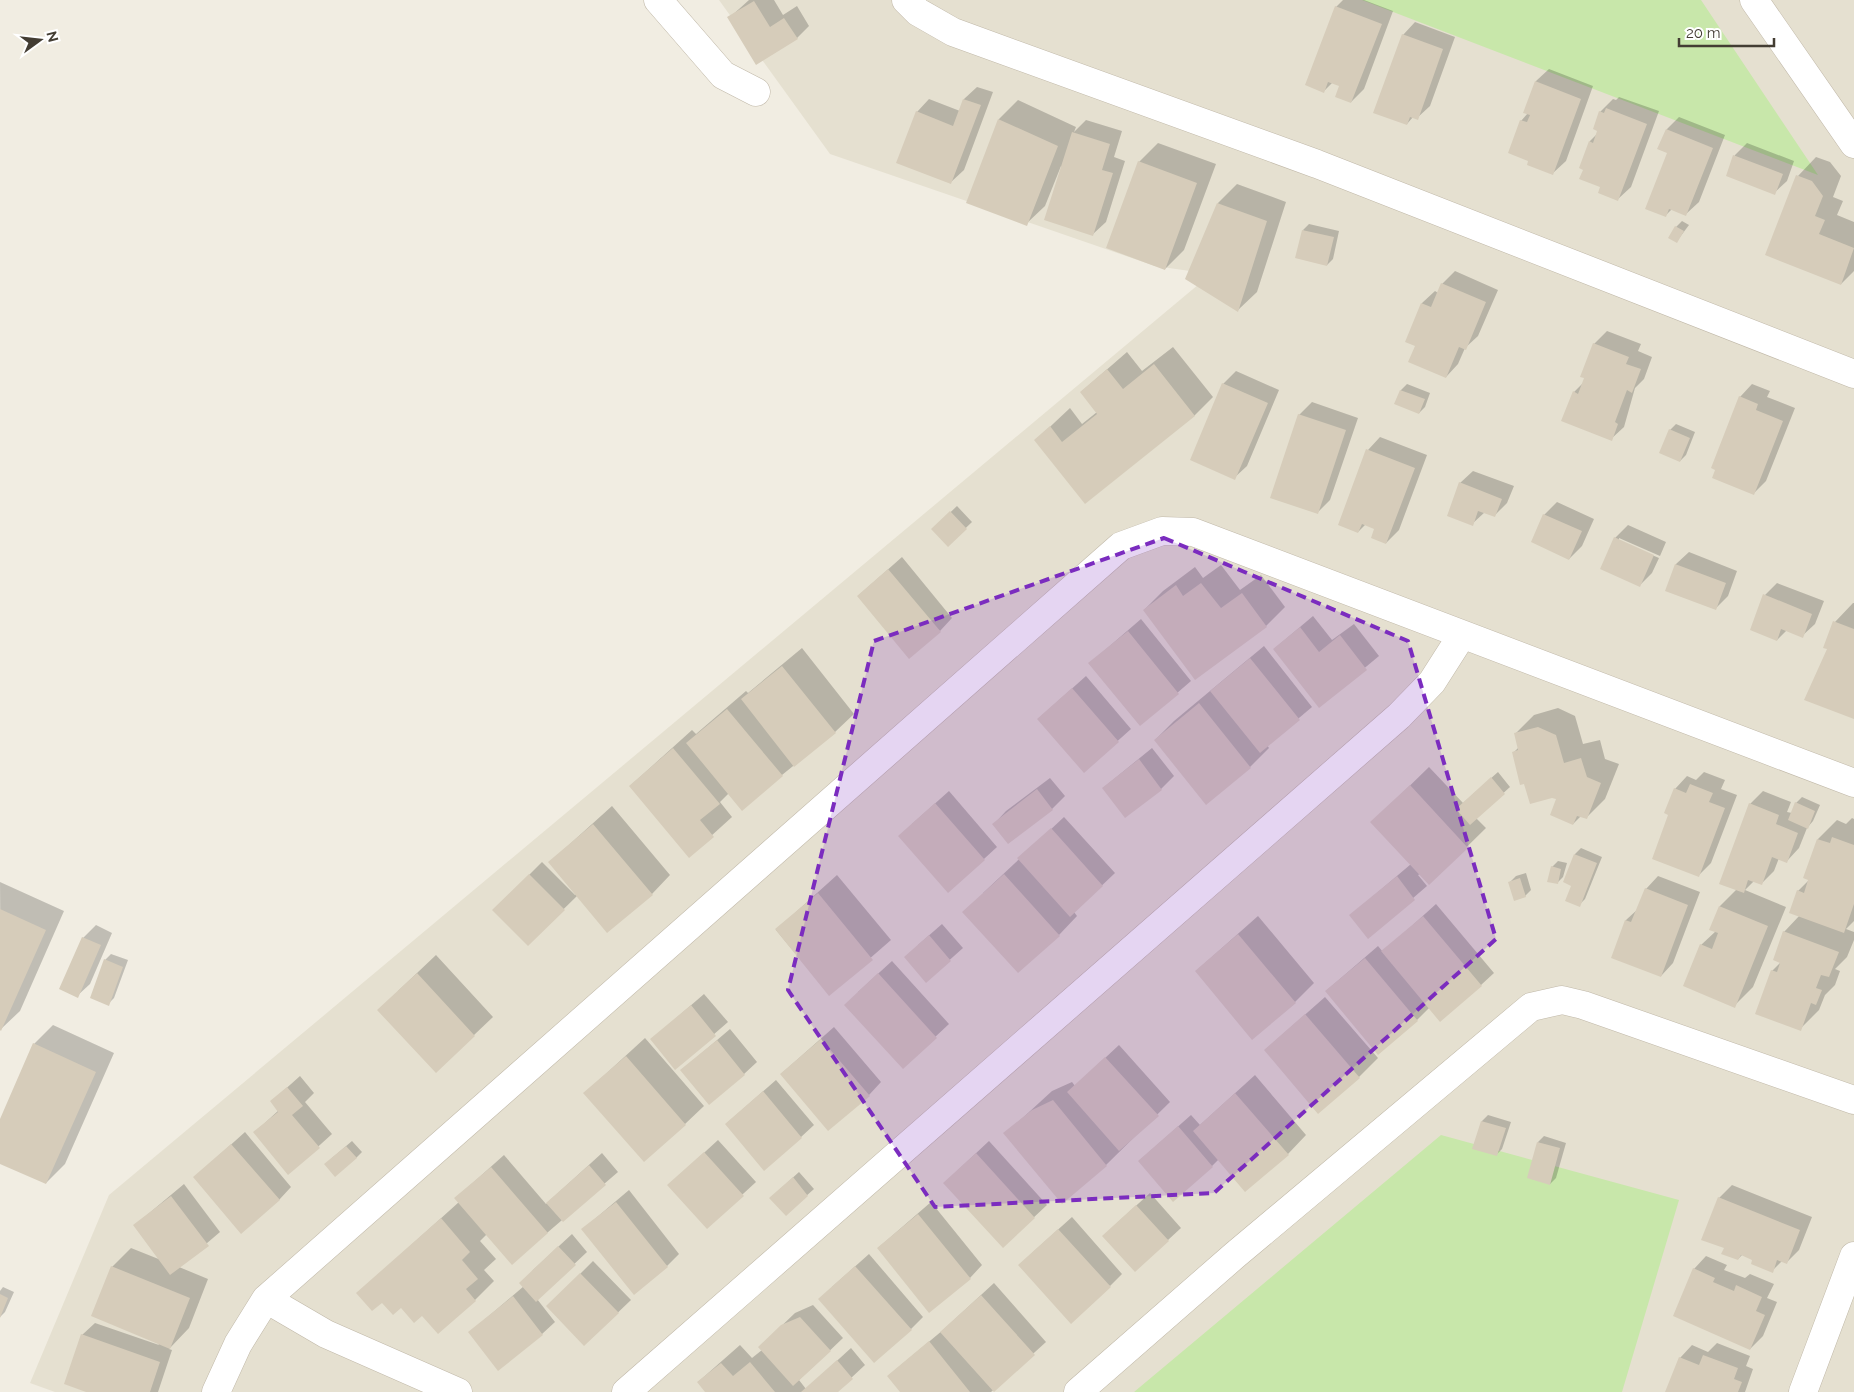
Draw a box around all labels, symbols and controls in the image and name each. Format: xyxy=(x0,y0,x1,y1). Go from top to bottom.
north arrow xyxy=(15,15,65,65)
scale bar xyxy=(1679,15,1774,47)
text: 20 m xyxy=(1686,24,1721,42)
text: N xyxy=(43,29,62,44)

